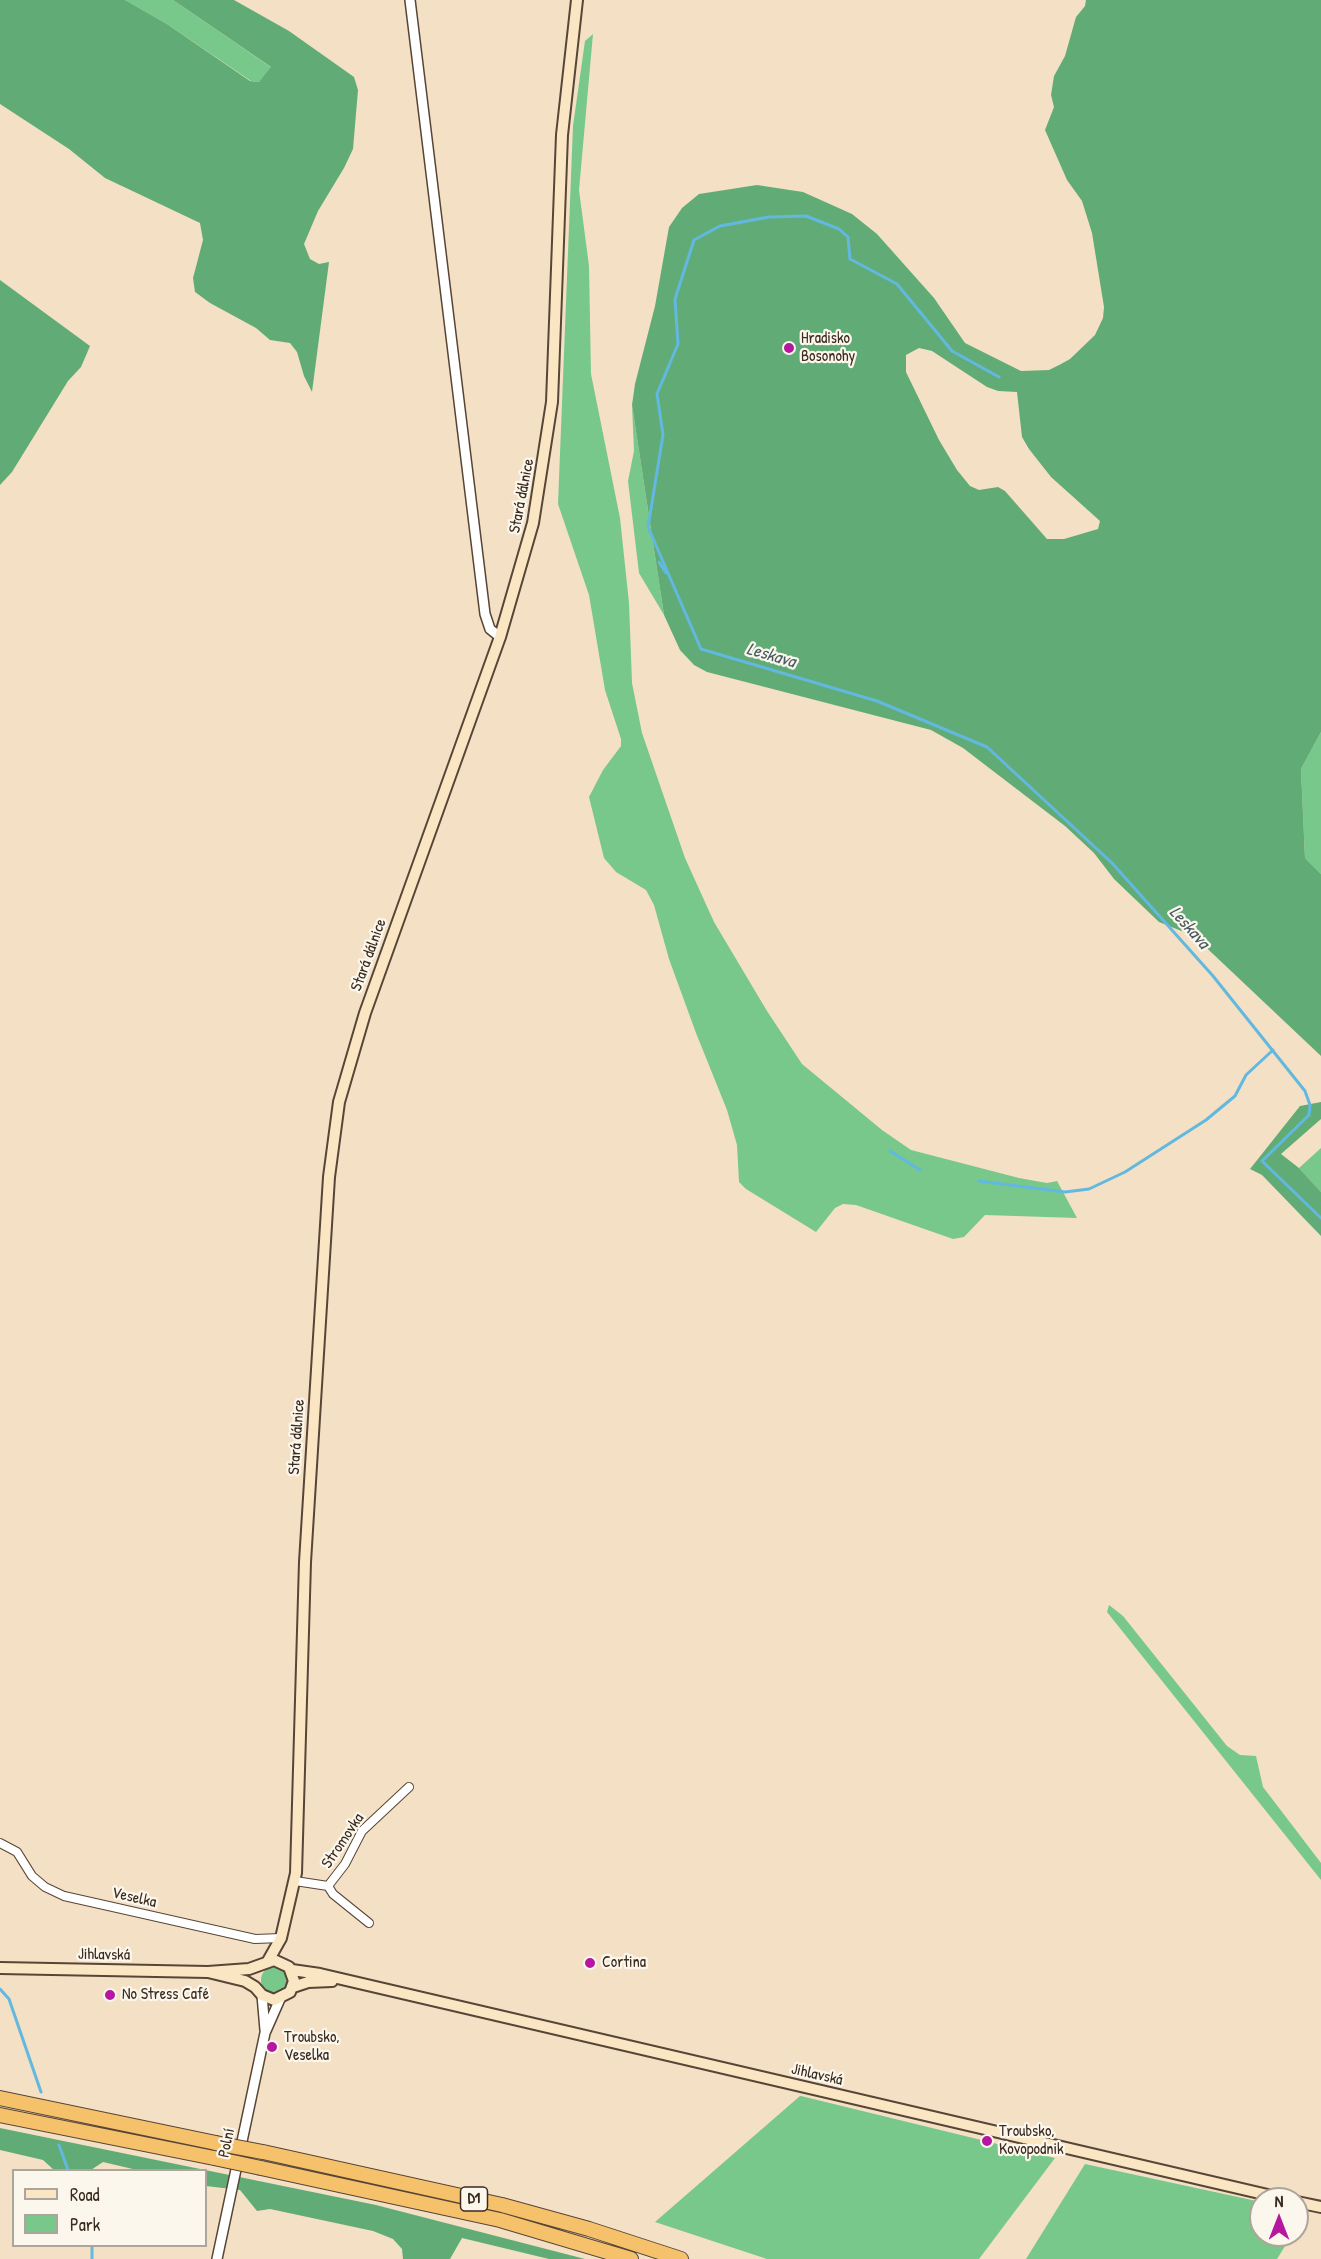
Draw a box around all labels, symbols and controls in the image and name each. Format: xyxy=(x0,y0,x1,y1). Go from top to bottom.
place label: Hradisko Bosonohy xyxy=(801,329,855,367)
marker: Hradisko Bosonohy xyxy=(782,341,796,355)
street label: Stará dálnice xyxy=(505,457,539,535)
water label: Leskava xyxy=(744,639,798,673)
water label: Leskava xyxy=(1164,902,1214,954)
street label: Stará dálnice xyxy=(347,916,391,994)
street label: Stará dálnice xyxy=(285,1399,309,1475)
street label: Stromovka xyxy=(318,1810,368,1872)
street label: Veselka xyxy=(110,1884,158,1912)
street label: Jihlavská xyxy=(78,1945,130,1965)
place label: Cortina xyxy=(602,1953,646,1973)
marker: Cortina xyxy=(583,1956,597,1970)
place label: No Stress Café xyxy=(122,1985,209,2005)
marker: No Stress Café xyxy=(103,1988,117,2002)
place label: Troubsko, Veselka xyxy=(284,2028,340,2066)
marker: Troubsko, Veselka xyxy=(265,2040,279,2054)
street label: Jihlavská xyxy=(789,2060,845,2090)
place label: Troubsko, Kovopodnik xyxy=(999,2122,1064,2160)
street label: Polní xyxy=(215,2127,239,2159)
marker: Troubsko, Kovopodnik xyxy=(980,2134,994,2148)
legend xyxy=(12,2169,207,2247)
text: Road xyxy=(70,2182,100,2207)
road number: D1 xyxy=(460,2187,488,2211)
north arrow xyxy=(1249,2187,1309,2247)
text: N xyxy=(1275,2190,1283,2212)
text: Park xyxy=(70,2212,100,2237)

